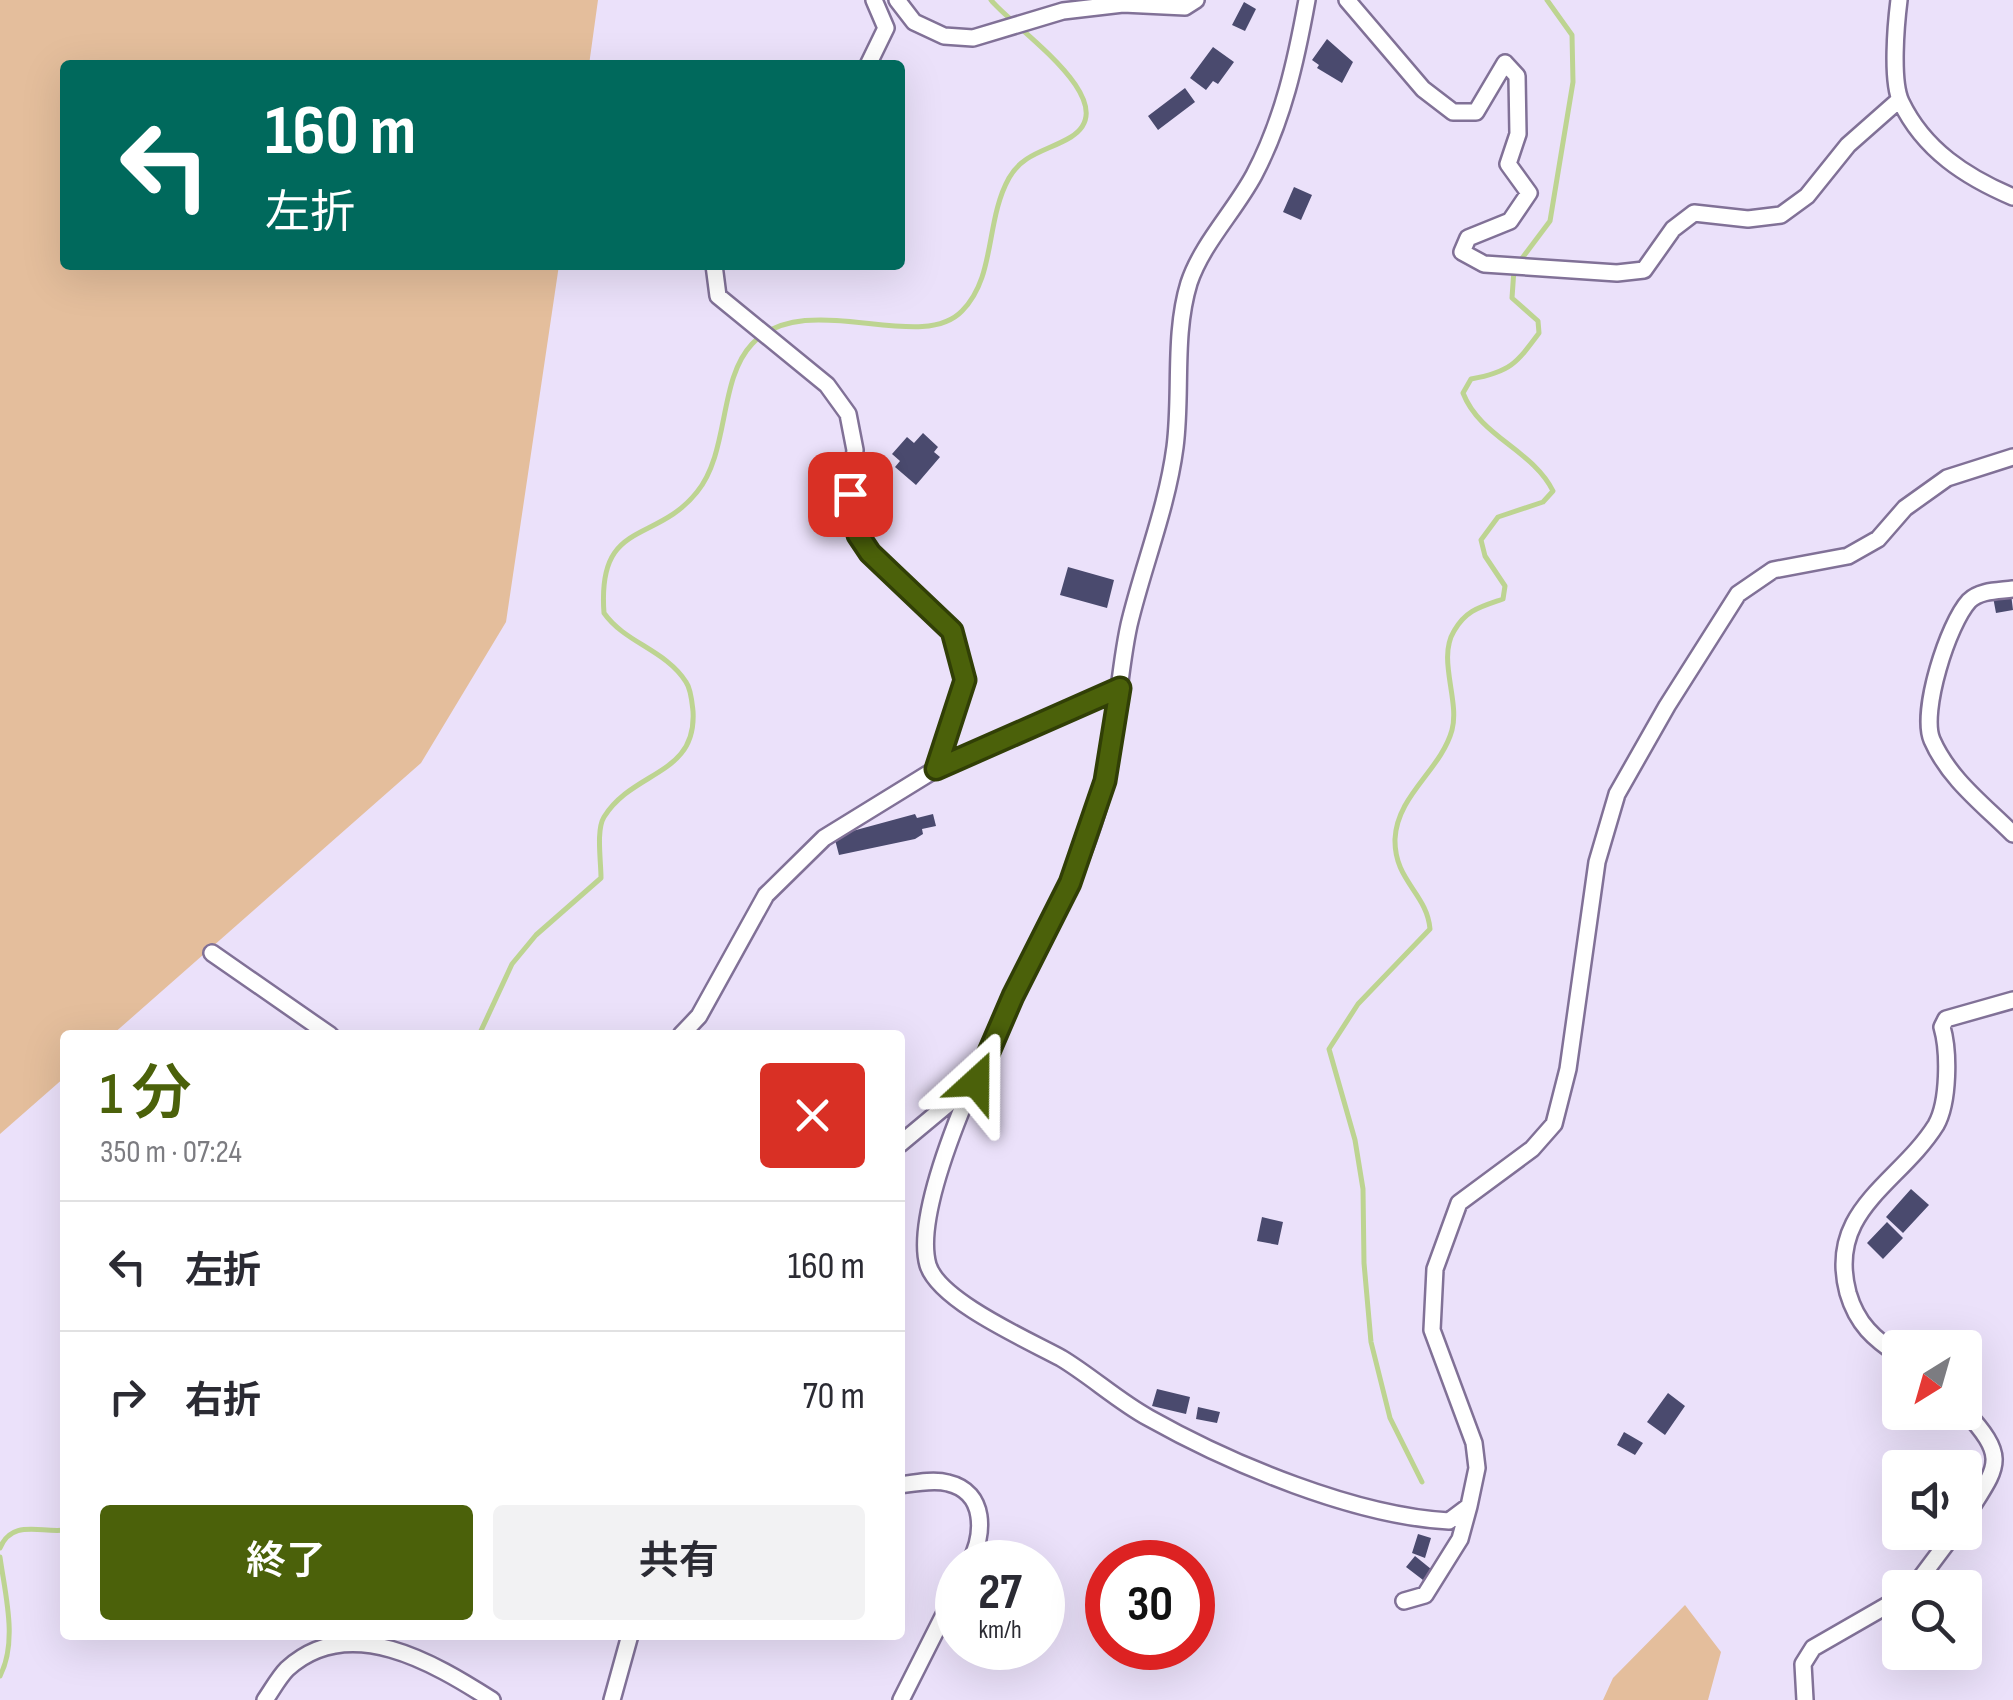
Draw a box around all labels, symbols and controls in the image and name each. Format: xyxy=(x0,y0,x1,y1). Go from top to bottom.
text: 160 m xyxy=(265,90,416,174)
icon: left xyxy=(100,100,230,230)
text: 左折 xyxy=(265,186,355,241)
pin xyxy=(808,452,893,537)
icon: arrive xyxy=(823,467,878,522)
position arrow xyxy=(924,1030,1028,1134)
text: 1 分 xyxy=(100,1059,192,1131)
button: close xyxy=(760,1063,865,1168)
text: 350 m · 07:24 xyxy=(100,1133,242,1172)
icon: left xyxy=(100,1239,155,1294)
text: 160 m xyxy=(788,1244,865,1289)
text: 左折 xyxy=(185,1249,261,1294)
north arrow xyxy=(1882,1330,1982,1430)
map controls xyxy=(1882,1330,1982,1670)
icon: right xyxy=(100,1369,155,1424)
text: 70 m xyxy=(803,1374,865,1419)
text: 右折 xyxy=(185,1379,261,1424)
button: sound xyxy=(1882,1450,1982,1550)
button: 終了 xyxy=(100,1505,473,1620)
button: 共有 xyxy=(493,1505,865,1620)
speed limit sign: 30 xyxy=(1085,1540,1215,1670)
text: 27 xyxy=(978,1563,1022,1623)
button: search xyxy=(1882,1570,1982,1670)
text: km/h xyxy=(978,1615,1022,1646)

